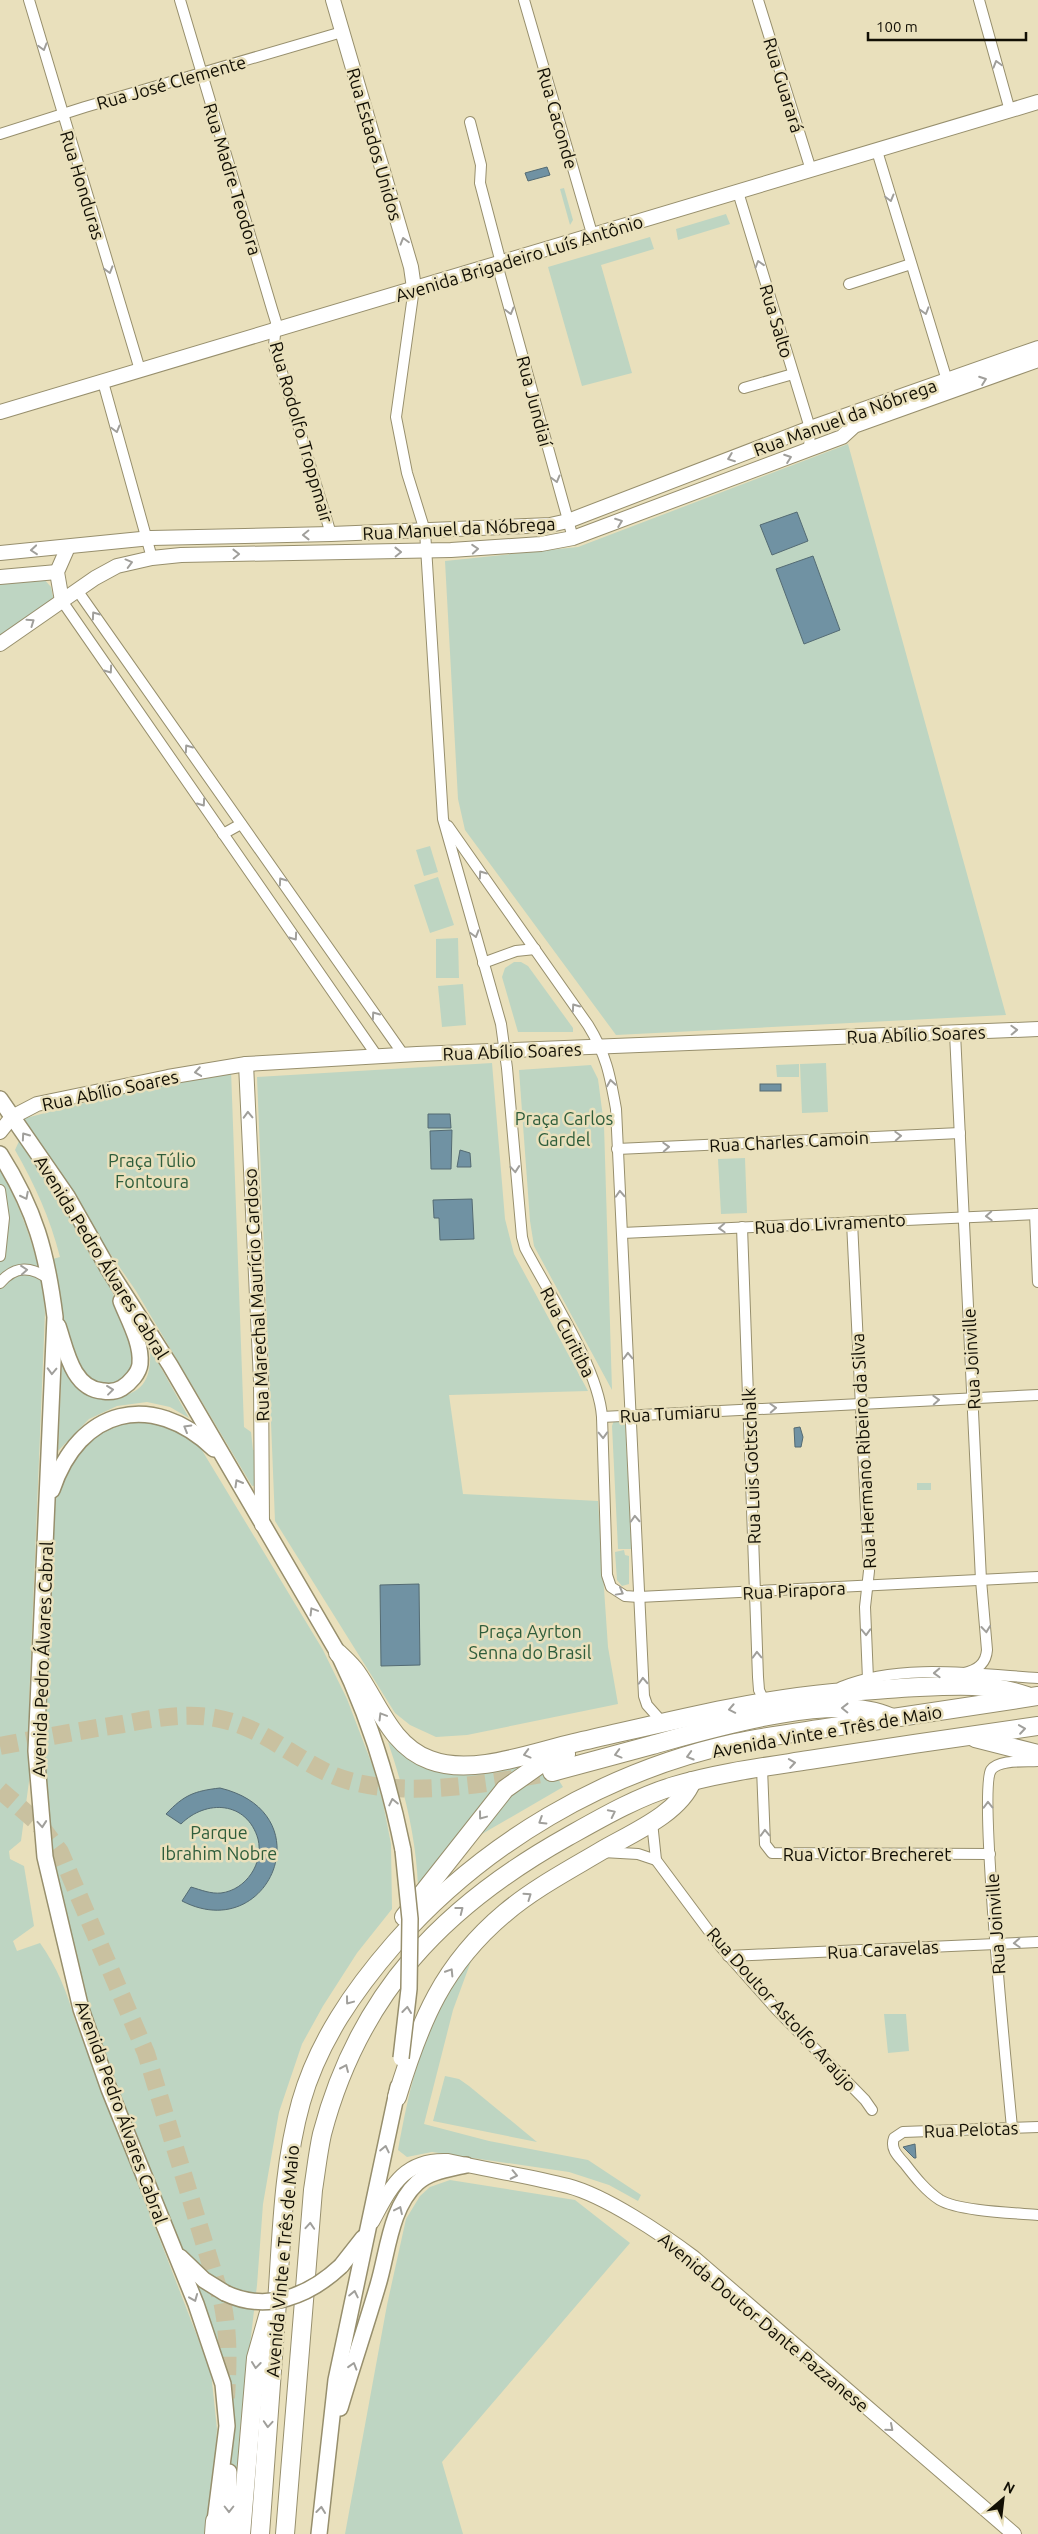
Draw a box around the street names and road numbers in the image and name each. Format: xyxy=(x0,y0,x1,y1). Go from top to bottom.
street label: Rua Guarará xyxy=(760,35,808,135)
street label: Rua José Clemente xyxy=(94,51,248,113)
street label: Rua Estados Unidos xyxy=(344,65,406,223)
street label: Rua Caconde xyxy=(534,65,582,171)
street label: Rua Madre Teodora xyxy=(200,101,266,257)
street label: Rua Honduras xyxy=(57,128,109,242)
street label: Avenida Brigadeiro Luís Antônio xyxy=(393,211,645,305)
street label: Rua Salto xyxy=(756,282,798,360)
street label: Rua Rodolfo Troppmair xyxy=(267,339,338,525)
street label: Rua Jundiaí xyxy=(513,354,557,449)
street label: Rua Manuel da Nóbrega xyxy=(751,375,939,459)
street label: Rua Manuel da Nóbrega xyxy=(362,513,556,543)
street label: Rua Abílio Soares xyxy=(846,1022,986,1046)
street label: Rua Abílio Soares xyxy=(442,1039,582,1063)
street label: Rua Abílio Soares xyxy=(40,1066,180,1114)
street label: Rua Charles Camoin xyxy=(709,1127,869,1155)
street label: Avenida Pedro Álvares Cabral xyxy=(31,1151,174,1362)
street label: Rua Marechal Maurício Cardoso xyxy=(239,1168,273,1422)
street label: Rua do Livramento xyxy=(754,1209,906,1237)
street label: Rua Curitiba xyxy=(537,1284,599,1380)
street label: Rua Joinville xyxy=(958,1308,984,1410)
street label: Rua Hermano Ribeiro da Silva xyxy=(847,1333,879,1569)
street label: Rua Luis Gottschalk xyxy=(738,1387,764,1545)
street label: Rua Tumiaru xyxy=(619,1400,721,1426)
street label: Avenida Pedro Álvares Cabral xyxy=(27,1541,56,1777)
street label: Rua Pirapora xyxy=(742,1577,846,1603)
street label: Avenida Vinte e Três de Maio xyxy=(711,1701,943,1761)
street label: Rua Victor Brecheret xyxy=(783,1844,951,1864)
street label: Rua Joinville xyxy=(981,1873,1009,1975)
street label: Rua Doutor Astolfo Araújo xyxy=(703,1923,861,2095)
street label: Rua Caravelas xyxy=(827,1936,939,1962)
street label: Avenida Pedro Álvares Cabral xyxy=(72,1997,173,2226)
street label: Rua Pelotas xyxy=(923,2117,1019,2141)
street label: Avenida Vinte e Três de Maio xyxy=(262,2144,302,2378)
street label: Avenida Doutor Dante Pazzanese xyxy=(655,2228,873,2416)

